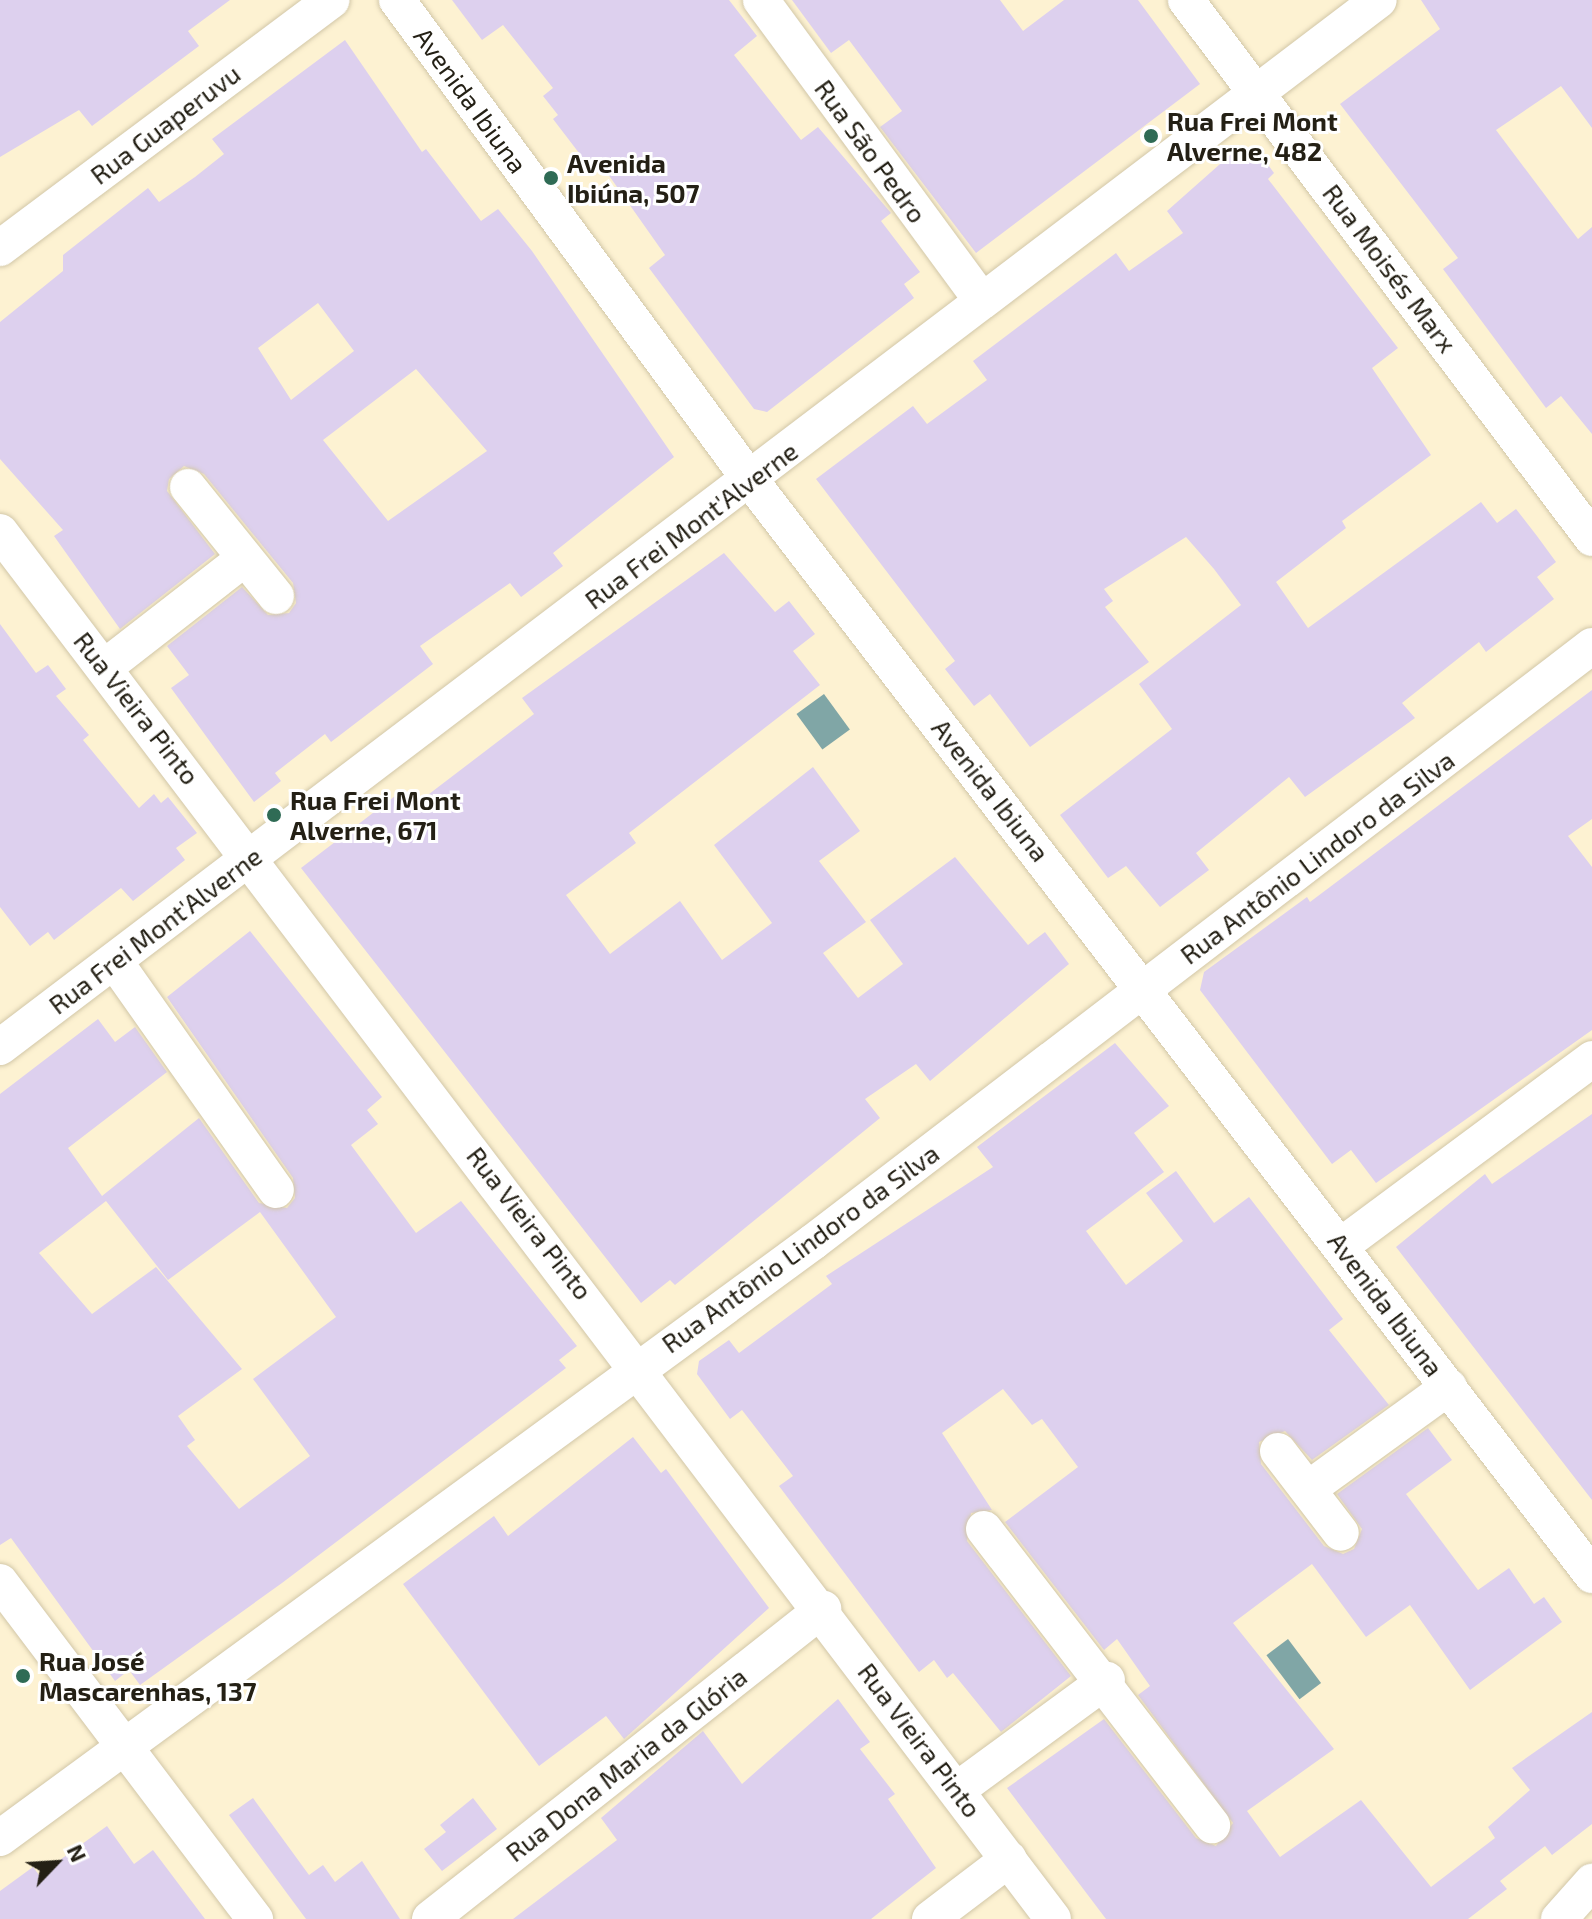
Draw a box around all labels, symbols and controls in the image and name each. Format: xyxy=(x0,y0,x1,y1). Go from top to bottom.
street label: Avenida Ibiuna xyxy=(408,21,534,179)
street label: Rua Guaperuvu xyxy=(84,58,246,190)
street label: Rua São Pedro xyxy=(809,73,933,229)
place label: Rua Frei Mont Alverne, 482 xyxy=(1167,105,1338,166)
marker: Rua Frei Mont Alverne, 482 xyxy=(1142,127,1160,145)
place label: Avenida Ibiúna, 507 xyxy=(567,147,699,208)
marker: Avenida Ibiúna, 507 xyxy=(542,169,560,187)
street label: Rua Moisés Marx xyxy=(1317,178,1463,358)
street label: Rua Frei Mont'Alverne xyxy=(578,435,804,615)
street label: Rua Vieira Pinto xyxy=(68,625,206,791)
street label: Avenida Ibiuna xyxy=(926,713,1056,867)
street label: Rua Antônio Lindoro da Silva xyxy=(1174,744,1460,970)
place label: Rua Frei Mont Alverne, 671 xyxy=(290,784,461,846)
marker: Rua Frei Mont Alverne, 671 xyxy=(265,806,283,824)
street label: Rua Frei Mont'Alverne xyxy=(42,840,268,1020)
street label: Rua Antônio Lindoro da Silva xyxy=(655,1137,945,1359)
street label: Rua Vieira Pinto xyxy=(461,1140,599,1306)
street label: Avenida Ibiuna xyxy=(1322,1226,1450,1382)
place label: Rua José Mascarenhas, 137 xyxy=(39,1645,257,1706)
street label: Rua Vieira Pinto xyxy=(852,1656,988,1824)
street label: Rua Dona Maria da Glória xyxy=(499,1660,753,1868)
marker: Rua José Mascarenhas, 137 xyxy=(14,1667,32,1685)
north arrow xyxy=(16,1823,96,1903)
text: N xyxy=(63,1840,93,1866)

